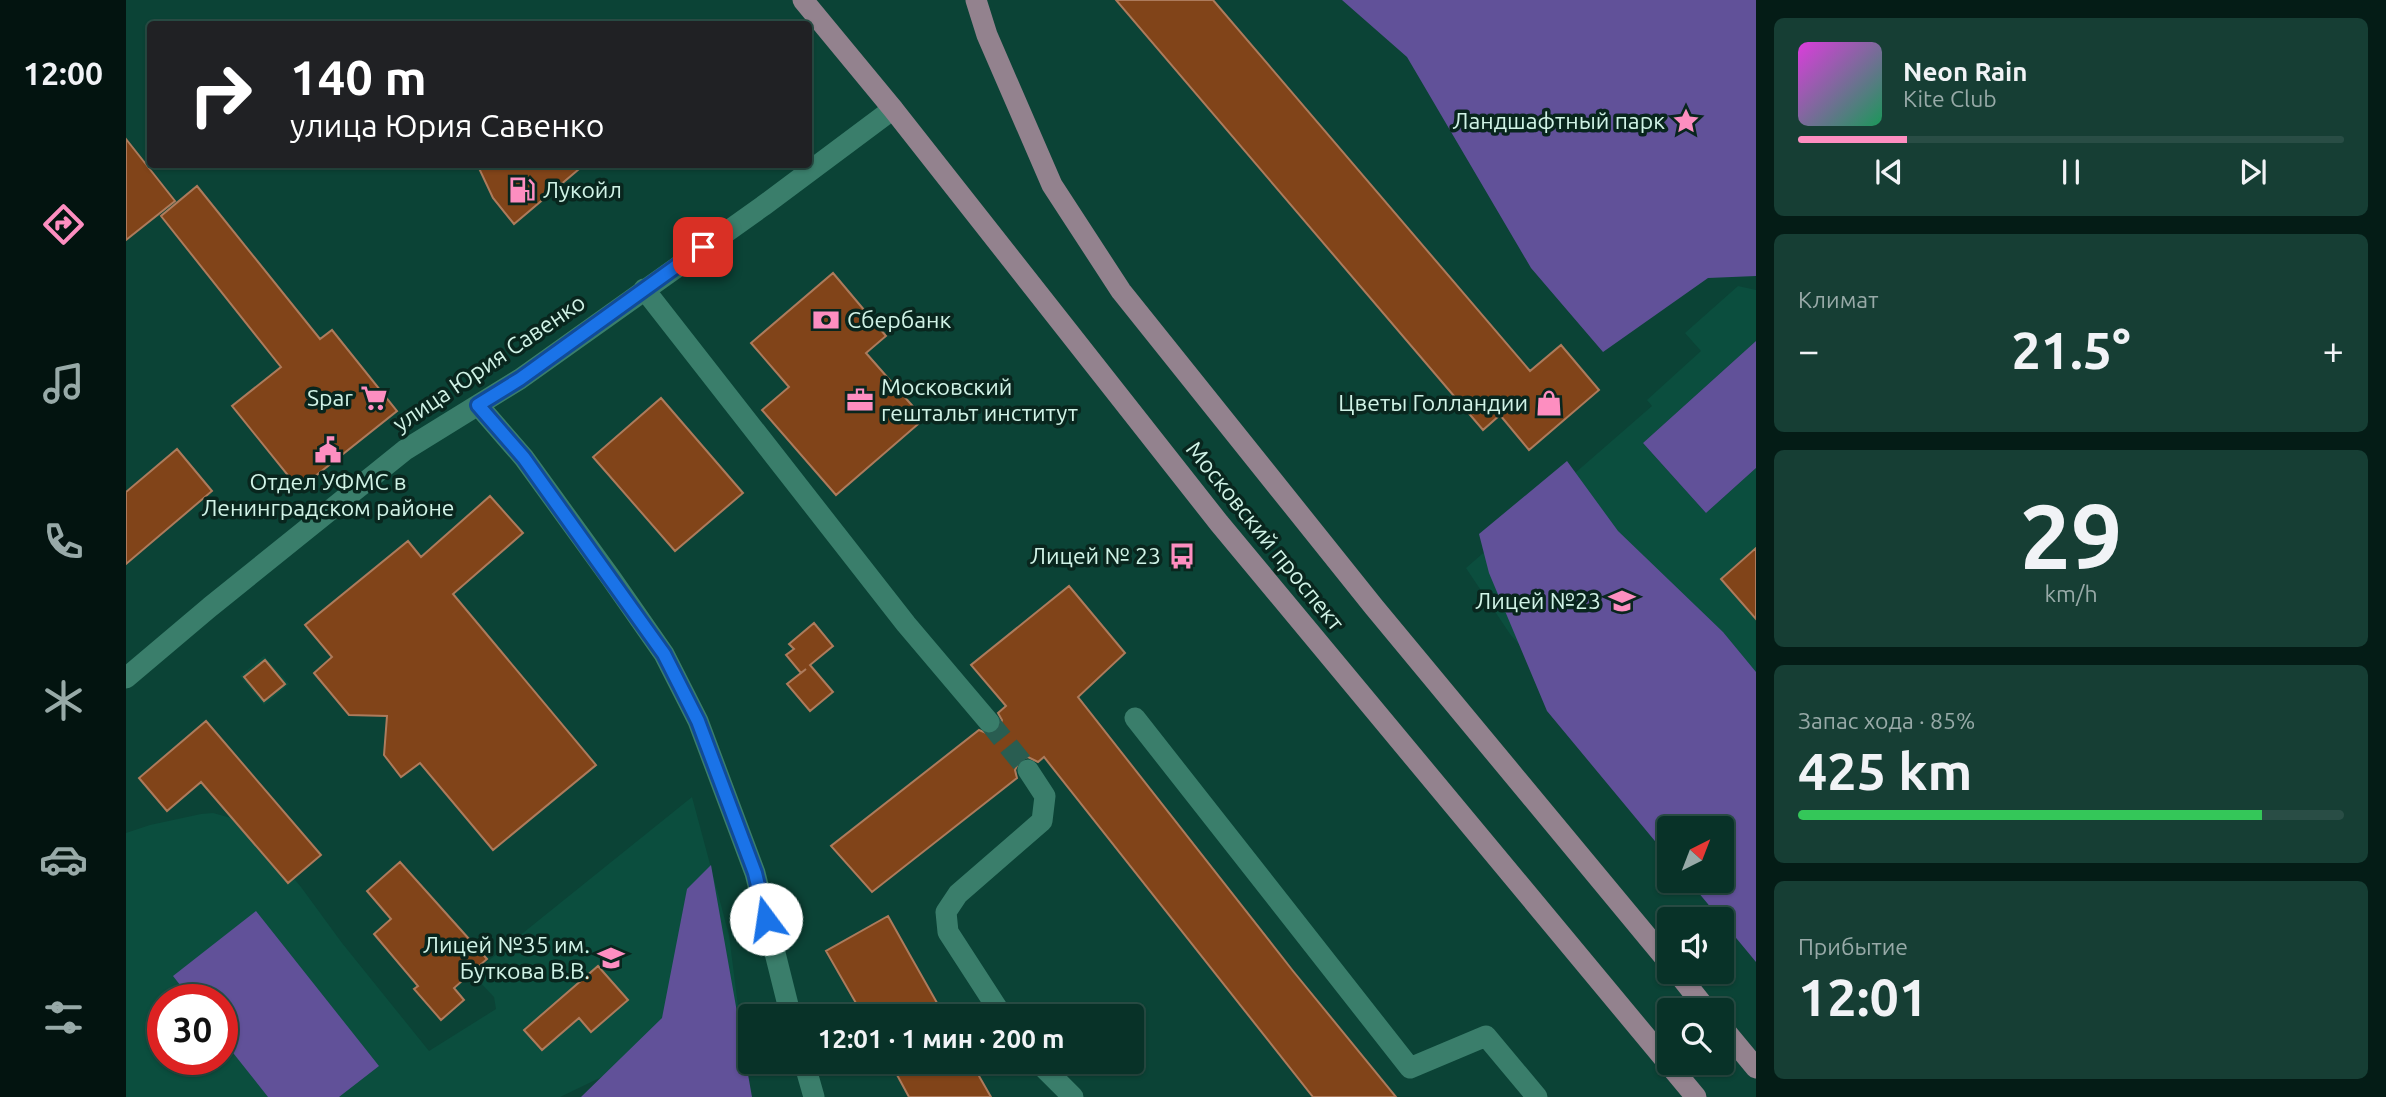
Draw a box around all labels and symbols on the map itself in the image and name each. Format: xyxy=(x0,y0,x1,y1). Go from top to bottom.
place icon: Ландшафтный парк xyxy=(1671,106,1701,136)
place label: Ландшафтный парк xyxy=(1452,108,1665,133)
fuel station icon: Лукойл xyxy=(507,175,537,205)
place label: Лукойл xyxy=(543,177,622,202)
pin xyxy=(673,217,733,277)
street label: улица Юрия Савенко xyxy=(388,289,589,436)
bank icon: Сбербанк xyxy=(811,305,841,335)
place label: Сбербанк xyxy=(847,307,951,332)
place label: Московский гештальт институт xyxy=(881,374,1078,425)
supermarket icon: Spar xyxy=(359,383,389,413)
place label: Spar xyxy=(307,385,353,410)
office icon: Московский гештальт институт xyxy=(845,385,875,415)
shop icon: Цветы Голландии xyxy=(1534,388,1564,418)
place label: Цветы Голландии xyxy=(1338,390,1528,415)
public building icon: Отдел УФМС в Ленинградском районе xyxy=(313,435,343,465)
street label: Московский проспект xyxy=(1182,436,1349,635)
place label: Отдел УФМС в Ленинградском районе xyxy=(201,469,455,520)
bus stop icon: Лицей № 23 xyxy=(1167,541,1197,571)
place label: Лицей № 23 xyxy=(1030,543,1161,568)
school or university icon: Лицей №23 xyxy=(1607,586,1637,616)
place label: Лицей №23 xyxy=(1475,588,1601,613)
north arrow xyxy=(1657,816,1734,892)
position arrow xyxy=(729,882,803,956)
place label: Лицей №35 им. Буткова В.В. xyxy=(423,932,590,983)
school or university icon: Лицей №35 им. Буткова В.В. xyxy=(596,943,626,973)
speed limit sign: 30 xyxy=(147,984,238,1075)

